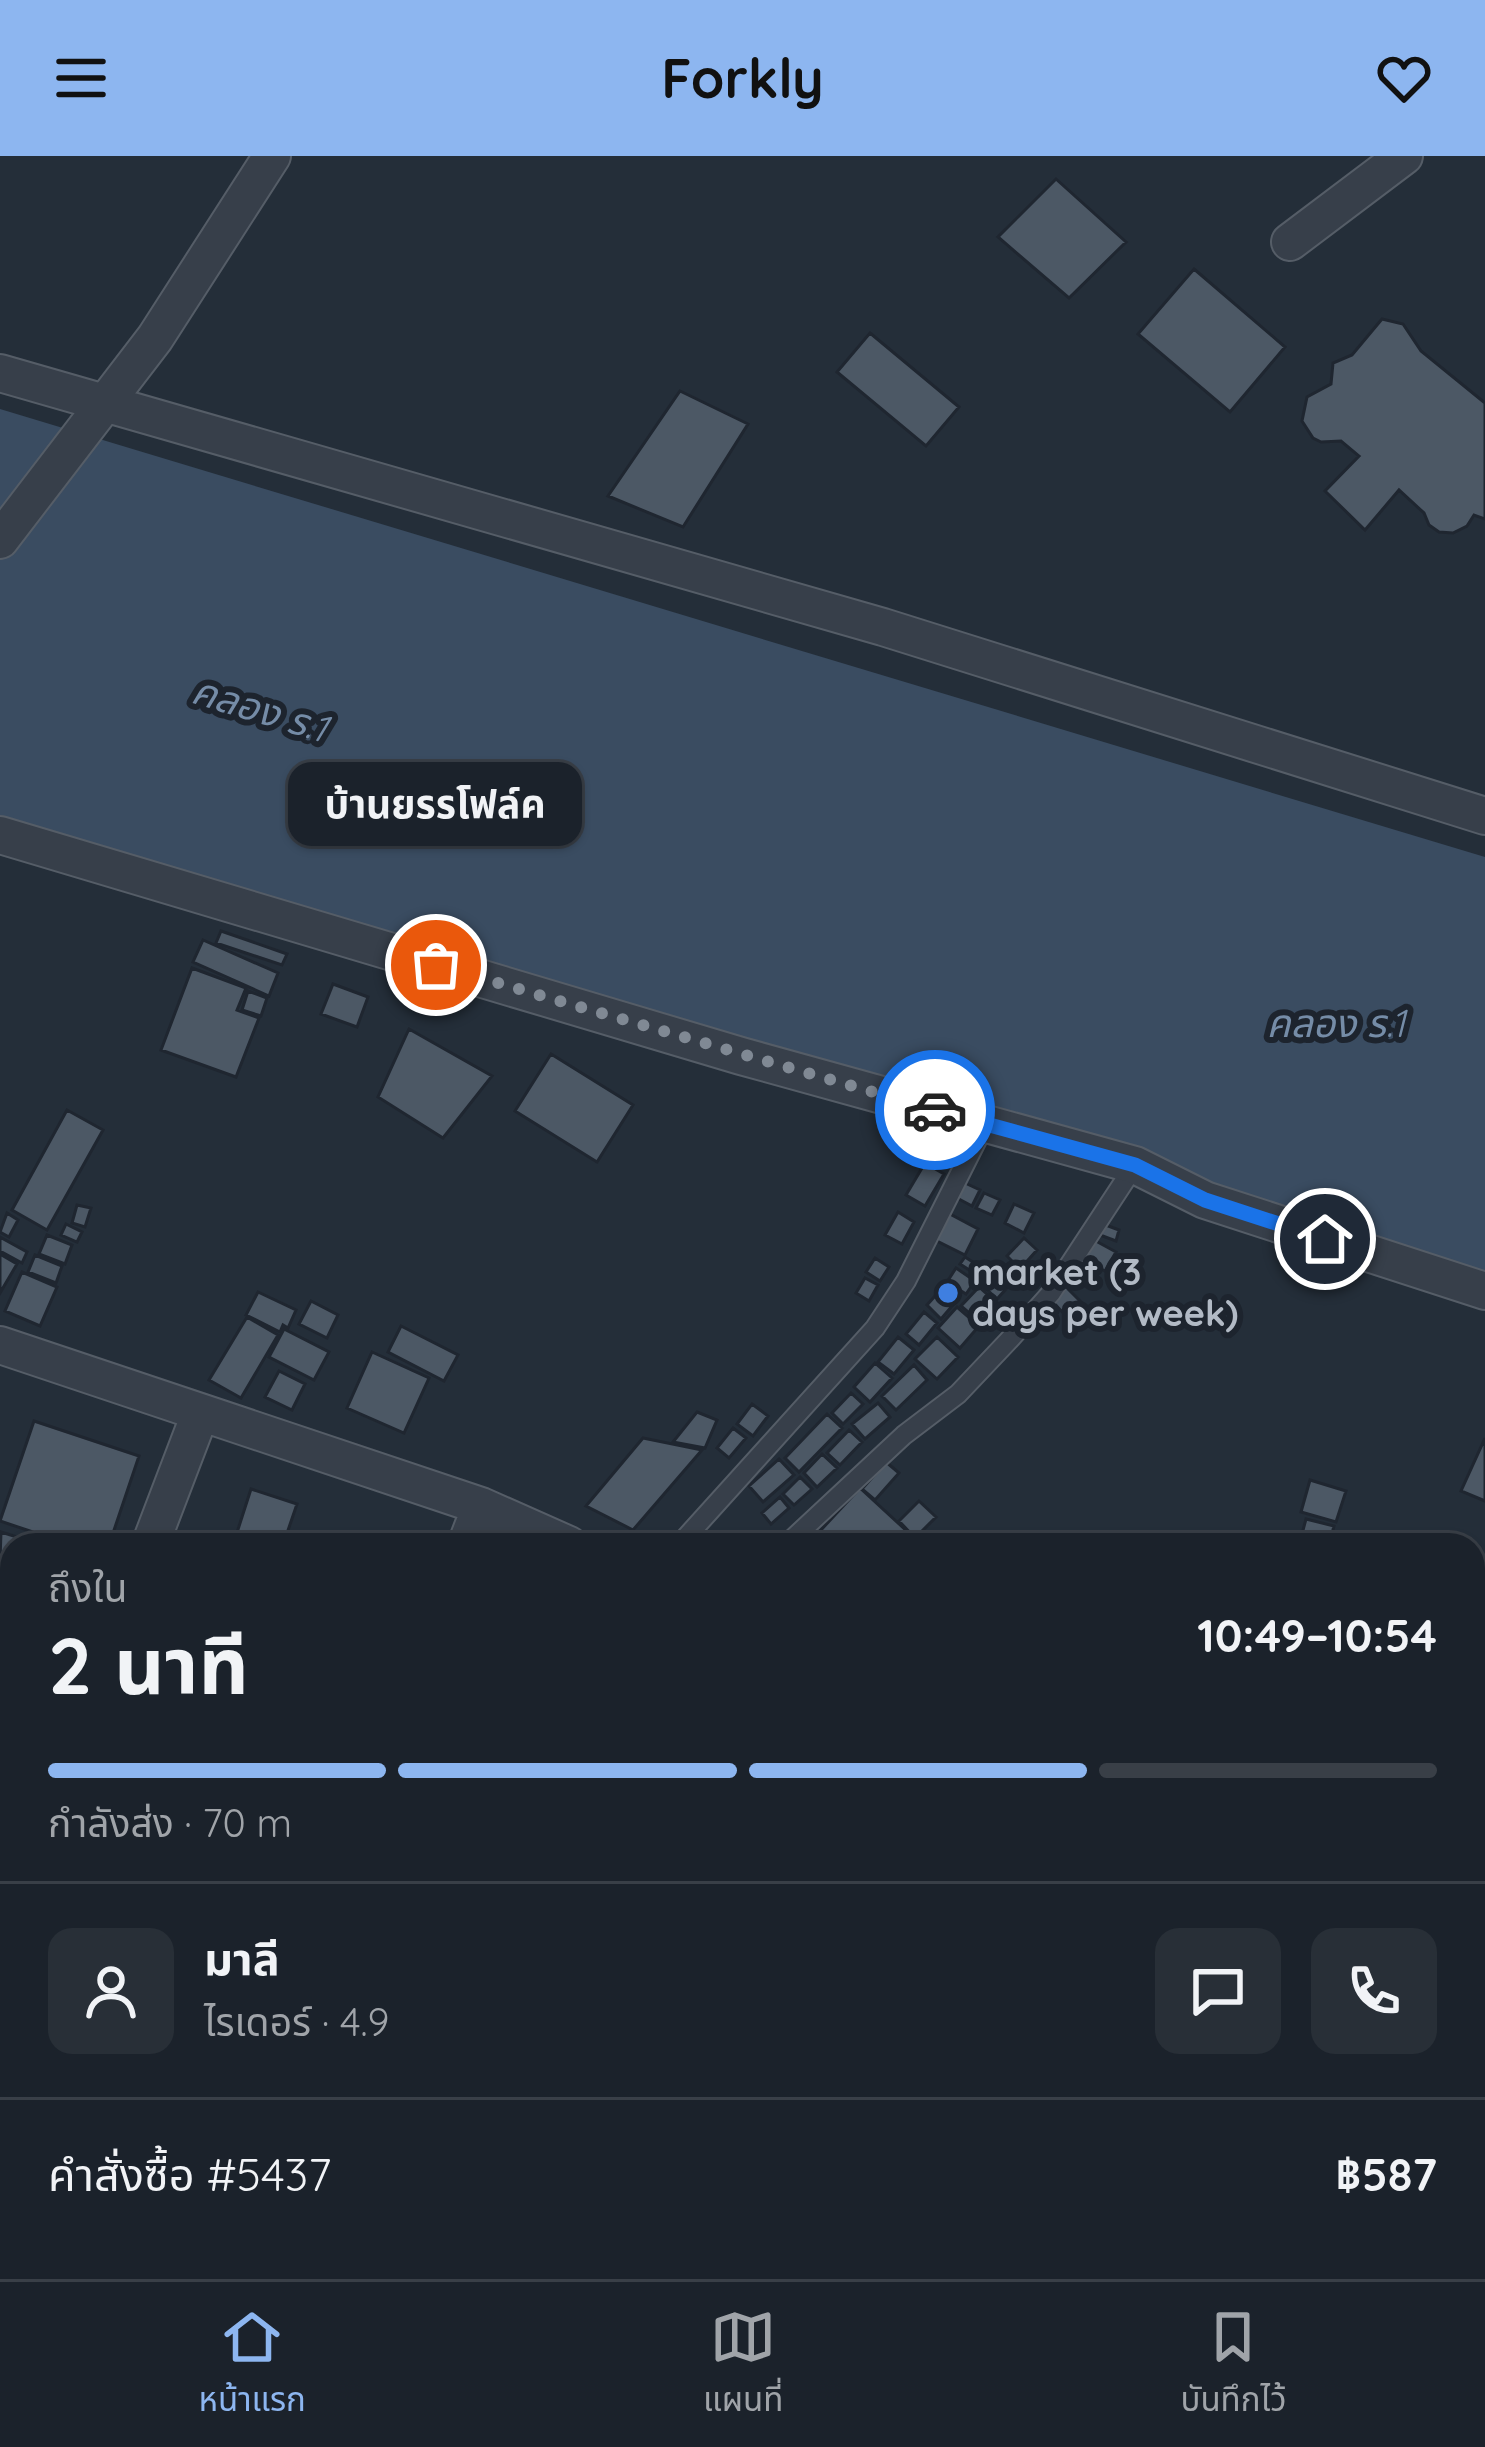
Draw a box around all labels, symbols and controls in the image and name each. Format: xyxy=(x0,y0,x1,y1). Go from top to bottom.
text: Forkly xyxy=(661,44,824,112)
icon: menu xyxy=(48,45,114,111)
icon: heart xyxy=(1371,45,1437,111)
water label: คลอง ร.1 xyxy=(186,665,336,753)
callout: บ้านยรรโฟล์ค xyxy=(289,761,583,845)
text: บ้านยรรโฟล์ค xyxy=(324,779,546,828)
pin xyxy=(385,914,487,1016)
icon: bag xyxy=(403,932,469,998)
water label: คลอง ร.1 xyxy=(1266,998,1408,1047)
courier xyxy=(875,1050,995,1170)
icon: car xyxy=(902,1077,968,1143)
pin xyxy=(1274,1188,1376,1290)
icon: home xyxy=(1292,1206,1358,1272)
place label: market (3 days per week) xyxy=(972,1249,1238,1335)
marker: market (3 days per week) xyxy=(935,1280,961,1306)
text: ถึงใน xyxy=(48,1563,127,1612)
text: 10:49–10:54 xyxy=(1197,1607,1437,1663)
text: 2 นาที xyxy=(48,1616,249,1714)
text: กำลังส่ง · 70 m xyxy=(48,1798,292,1847)
button: person xyxy=(48,1928,174,2054)
button: chat xyxy=(1155,1928,1281,2054)
button: phone xyxy=(1311,1928,1437,2054)
text: มาลี xyxy=(204,1930,280,1986)
text: ไรเดอร์ · 4.9 xyxy=(204,1997,389,2046)
text: คำสั่งซื้อ #5437 xyxy=(48,2146,331,2202)
text: ฿587 xyxy=(1336,2146,1437,2202)
tab: หน้าแรก xyxy=(199,2304,306,2426)
tab: แผนที่ xyxy=(703,2304,783,2426)
tab: บันทึกไว้ xyxy=(1180,2304,1286,2426)

